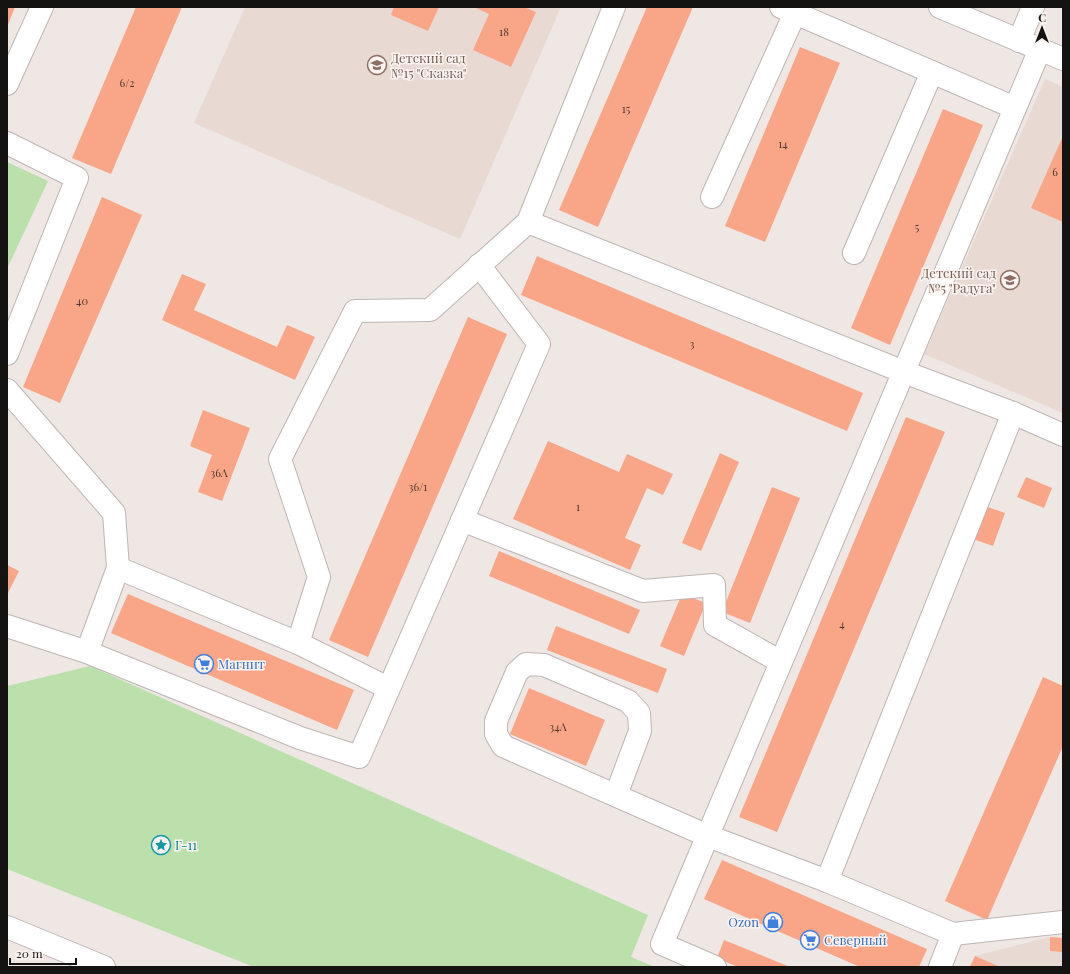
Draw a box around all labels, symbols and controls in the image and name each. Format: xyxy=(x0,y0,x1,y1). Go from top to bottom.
north arrow xyxy=(1022,8,1062,48)
text: С xyxy=(1038,10,1046,25)
house number: 18 xyxy=(499,24,509,39)
place label: Детский сад №15 "Сказка" xyxy=(391,49,467,81)
school or university icon: Детский сад №15 "Сказка" xyxy=(366,54,388,76)
house number: 6/2 xyxy=(120,75,134,90)
house number: 15 xyxy=(622,101,631,116)
house number: 14 xyxy=(778,136,788,151)
house number: 6 xyxy=(1052,164,1058,179)
house number: 5 xyxy=(915,219,920,234)
place label: Детский сад №5 "Радуга" xyxy=(921,264,996,296)
school or university icon: Детский сад №5 "Радуга" xyxy=(999,269,1021,291)
house number: 40 xyxy=(76,293,88,308)
house number: 3 xyxy=(690,336,695,351)
house number: 36А xyxy=(210,465,228,480)
house number: 36/1 xyxy=(409,479,427,494)
house number: 1 xyxy=(576,499,580,514)
house number: 4 xyxy=(839,616,845,631)
supermarket icon: Магнит xyxy=(193,653,215,675)
place label: Магнит xyxy=(218,655,265,672)
house number: 34А xyxy=(549,719,567,734)
place icon: Г-11 xyxy=(150,834,172,856)
place label: Г-11 xyxy=(175,836,197,853)
shop icon: Ozon xyxy=(762,911,784,933)
place label: Ozon xyxy=(728,913,759,930)
supermarket icon: Северный xyxy=(799,929,821,951)
place label: Северный xyxy=(824,931,887,948)
scale bar xyxy=(10,940,76,966)
text: 20 m xyxy=(16,945,43,961)

